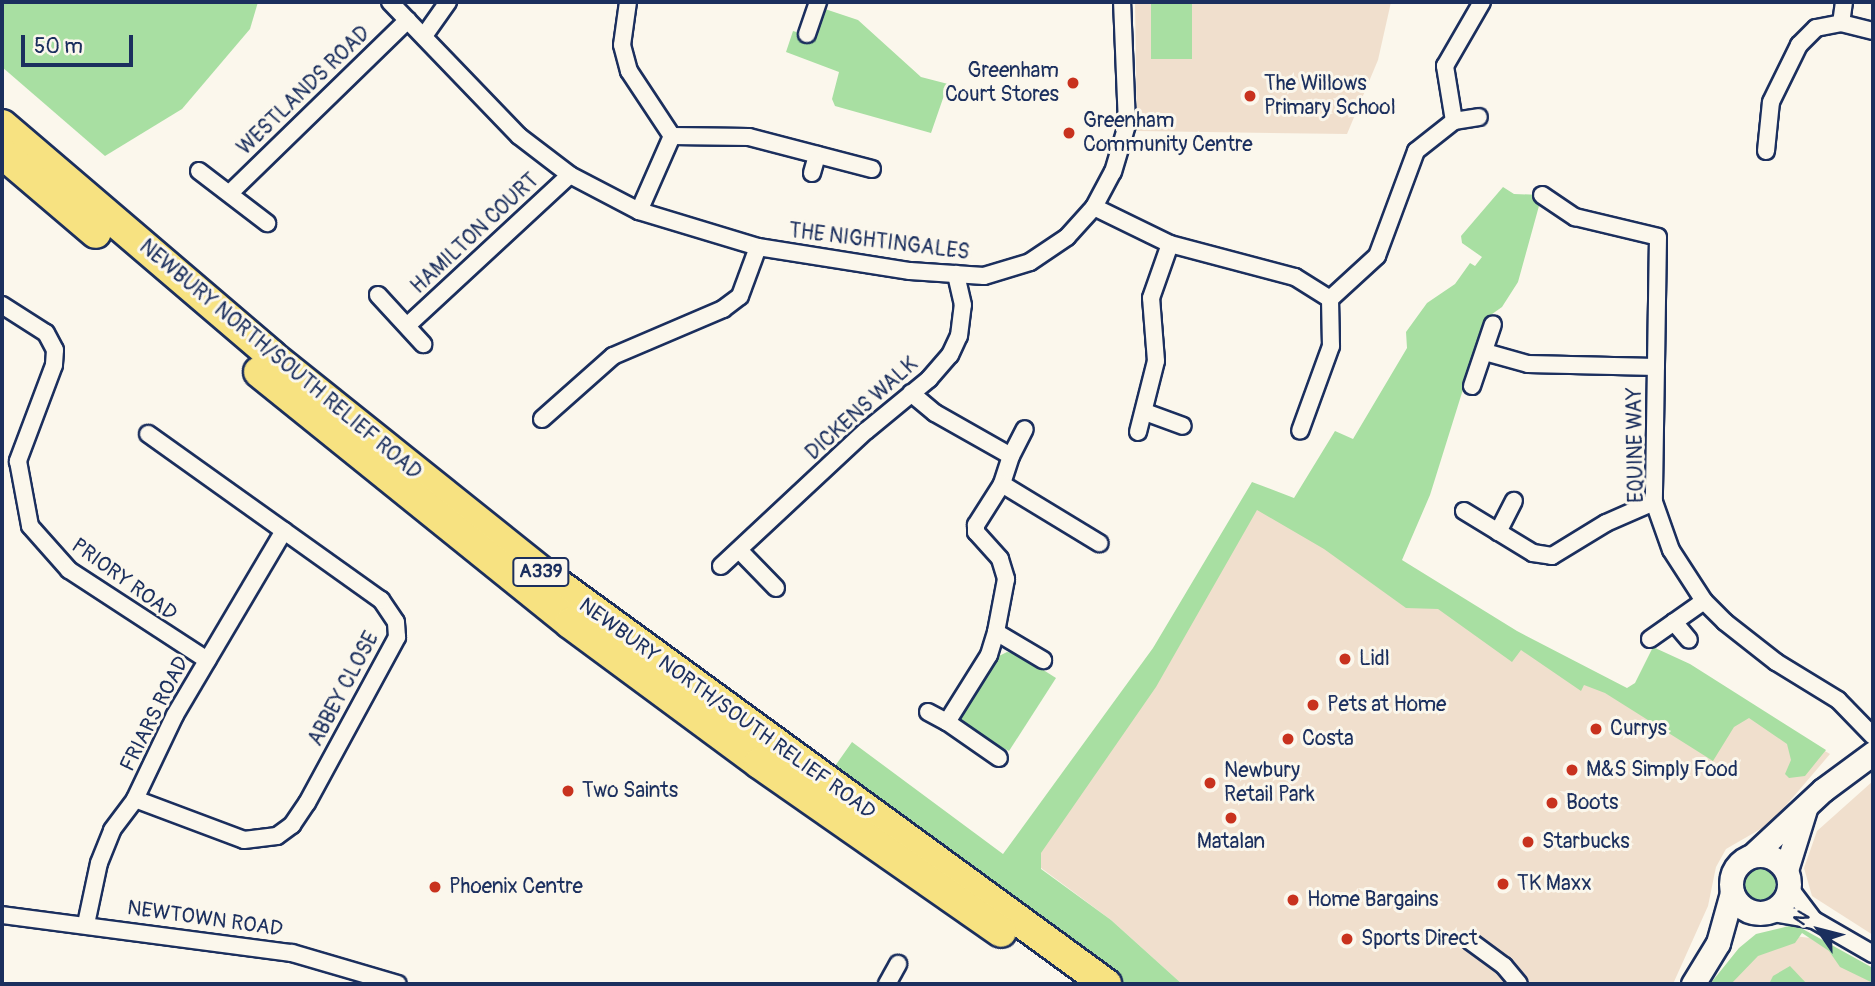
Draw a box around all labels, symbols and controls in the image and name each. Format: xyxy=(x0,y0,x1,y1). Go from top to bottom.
scale bar xyxy=(24,21,136,65)
street label: WESTLANDS ROAD xyxy=(232,21,376,161)
text: 50 m xyxy=(34,33,83,60)
place label: Greenham Court Stores xyxy=(945,58,1059,108)
place label: The Willows Primary School xyxy=(1264,71,1396,121)
marker: Greenham Court Stores xyxy=(1065,75,1081,91)
marker: The Willows Primary School xyxy=(1242,88,1258,104)
place label: Greenham Community Centre xyxy=(1083,108,1253,158)
marker: Greenham Community Centre xyxy=(1061,125,1077,141)
street label: HAMILTON COURT xyxy=(406,169,544,299)
street label: THE NIGHTINGALES xyxy=(787,218,971,266)
street label: NEWBURY NORTH/SOUTH RELIEF ROAD xyxy=(134,235,426,485)
street label: DICKENS WALK xyxy=(801,352,923,466)
street label: EQUINE WAY xyxy=(1622,387,1650,503)
street label: PRIORY ROAD xyxy=(66,533,182,627)
road number: A339 xyxy=(511,556,571,587)
street label: NEWBURY NORTH/SOUTH RELIEF ROAD xyxy=(574,593,880,825)
street label: ABBEY CLOSE xyxy=(303,628,385,750)
place label: Lidl xyxy=(1359,646,1390,672)
marker: Lidl xyxy=(1337,651,1353,667)
street label: FRIARS ROAD xyxy=(115,652,195,776)
place label: Pets at Home xyxy=(1327,692,1446,718)
marker: Pets at Home xyxy=(1305,697,1321,713)
place label: Currys xyxy=(1610,716,1667,742)
marker: Currys xyxy=(1588,721,1604,737)
place label: Costa xyxy=(1302,726,1354,752)
marker: Costa xyxy=(1280,731,1296,747)
place label: M&S Simply Food xyxy=(1586,757,1738,783)
place label: Newbury Retail Park xyxy=(1224,758,1315,808)
marker: M&S Simply Food xyxy=(1564,762,1580,778)
marker: Newbury Retail Park xyxy=(1202,775,1218,791)
place label: Two Saints xyxy=(582,778,678,804)
marker: Two Saints xyxy=(560,783,576,799)
place label: Boots xyxy=(1566,790,1618,816)
marker: Boots xyxy=(1544,795,1560,811)
marker: Matalan xyxy=(1223,810,1239,826)
place label: Matalan xyxy=(1197,829,1265,855)
place label: Starbucks xyxy=(1542,829,1630,855)
marker: Starbucks xyxy=(1520,834,1536,850)
place label: TK Maxx xyxy=(1517,871,1592,897)
place label: Phoenix Centre xyxy=(449,874,583,900)
marker: TK Maxx xyxy=(1495,876,1511,892)
marker: Phoenix Centre xyxy=(427,879,443,895)
place label: Home Bargains xyxy=(1307,887,1438,913)
marker: Home Bargains xyxy=(1285,892,1301,908)
north arrow xyxy=(1784,895,1854,965)
street label: NEWTOWN ROAD xyxy=(126,896,284,942)
text: N xyxy=(1788,906,1815,930)
place label: Sports Direct xyxy=(1361,926,1478,952)
marker: Sports Direct xyxy=(1339,931,1355,947)

